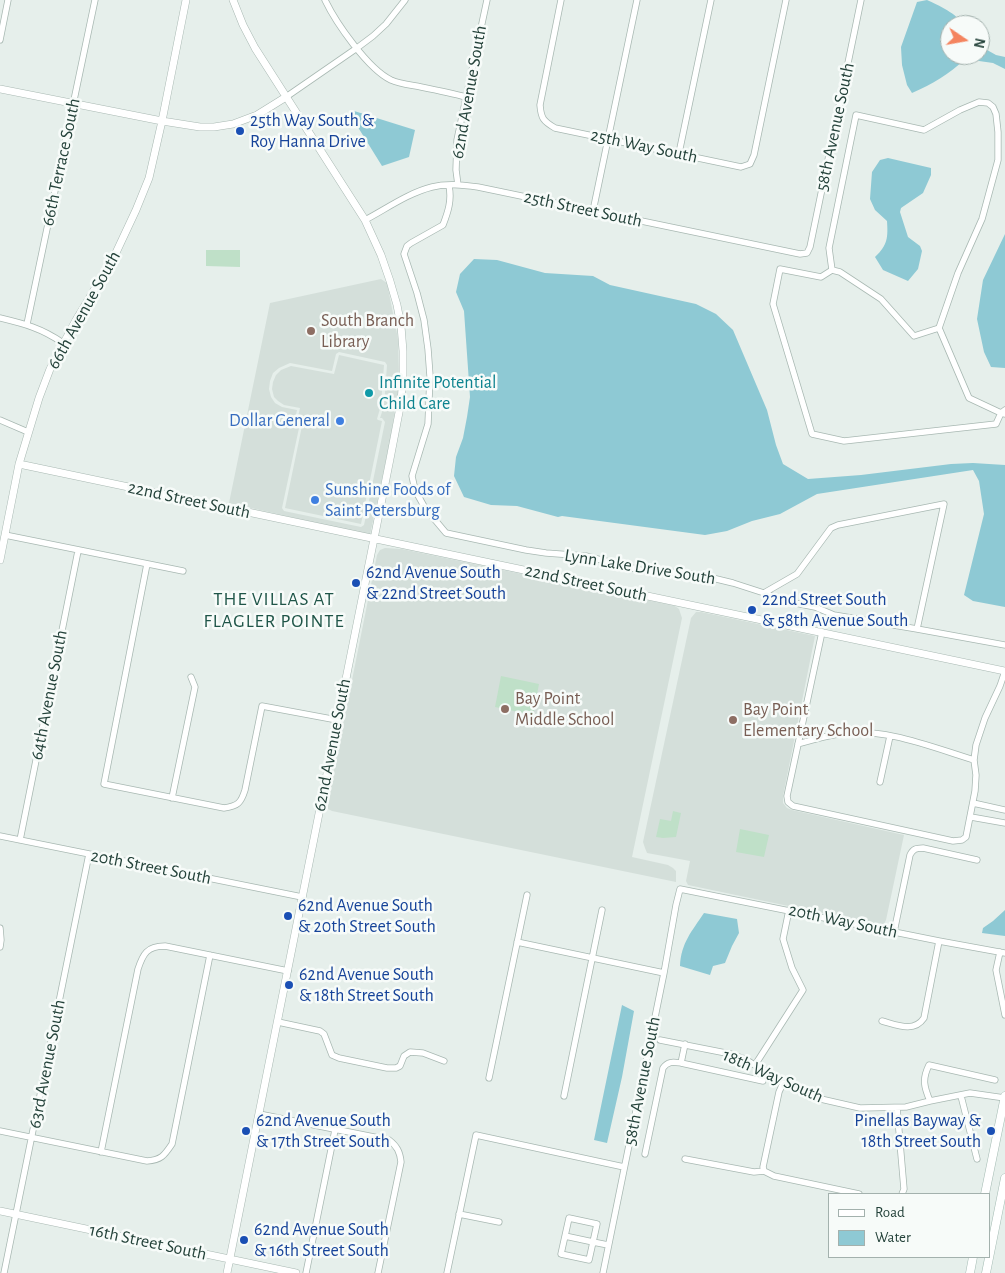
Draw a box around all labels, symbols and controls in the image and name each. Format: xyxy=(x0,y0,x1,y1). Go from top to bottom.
north arrow xyxy=(940,15,990,65)
street label: 62nd Avenue South xyxy=(447,24,491,160)
text: N xyxy=(971,37,987,49)
street label: 58th Avenue South xyxy=(811,61,859,193)
street label: 66th Terrace South xyxy=(37,96,85,228)
place label: 25th Way South & Roy Hanna Drive xyxy=(250,110,374,152)
street label: 25th Way South xyxy=(589,124,699,168)
marker: 25th Way South & Roy Hanna Drive xyxy=(234,125,246,137)
street label: 25th Street South xyxy=(522,186,644,232)
street label: 66th Avenue South xyxy=(43,247,125,373)
place label: South Branch Library xyxy=(321,310,414,352)
marker: South Branch Library xyxy=(305,325,317,337)
place label: Infinite Potential Child Care xyxy=(379,372,497,414)
marker: Infinite Potential Child Care xyxy=(363,387,375,399)
place label: Dollar General xyxy=(229,410,330,432)
marker: Dollar General xyxy=(334,415,346,427)
street label: 22nd Street South xyxy=(126,476,252,524)
place label: Sunshine Foods of Saint Petersburg xyxy=(325,479,450,522)
marker: Sunshine Foods of Saint Petersburg xyxy=(309,494,321,506)
street label: Lynn Lake Drive South xyxy=(563,544,717,590)
street label: 22nd Street South xyxy=(523,559,649,607)
place label: 62nd Avenue South & 22nd Street South xyxy=(366,562,506,604)
marker: 62nd Avenue South & 22nd Street South xyxy=(350,577,362,589)
district label: THE VILLAS AT FLAGLER POINTE xyxy=(202,588,346,632)
place label: 22nd Street South & 58th Avenue South xyxy=(762,589,908,632)
marker: 22nd Street South & 58th Avenue South xyxy=(746,604,758,616)
street label: 64th Avenue South xyxy=(26,628,72,762)
street label: 62nd Avenue South xyxy=(309,677,355,813)
place label: Bay Point Middle School xyxy=(515,688,614,731)
place label: Bay Point Elementary School xyxy=(743,699,873,742)
marker: Bay Point Middle School xyxy=(499,703,511,715)
marker: Bay Point Elementary School xyxy=(727,714,739,726)
street label: 20th Street South xyxy=(89,845,213,889)
place label: 62nd Avenue South & 20th Street South xyxy=(298,895,436,938)
street label: 20th Way South xyxy=(787,899,899,943)
marker: 62nd Avenue South & 20th Street South xyxy=(282,910,294,922)
place label: 62nd Avenue South & 18th Street South xyxy=(299,964,434,1006)
marker: 62nd Avenue South & 18th Street South xyxy=(283,979,295,991)
street label: 63rd Avenue South xyxy=(24,998,70,1130)
street label: 58th Avenue South xyxy=(619,1015,665,1147)
street label: 18th Way South xyxy=(719,1044,827,1108)
place label: 62nd Avenue South & 17th Street South xyxy=(256,1110,391,1152)
place label: Pinellas Bayway & 18th Street South xyxy=(854,1110,981,1152)
marker: 62nd Avenue South & 17th Street South xyxy=(240,1125,252,1137)
marker: Pinellas Bayway & 18th Street South xyxy=(985,1125,997,1137)
legend xyxy=(828,1193,990,1258)
text: Road xyxy=(875,1205,905,1220)
street label: 16th Street South xyxy=(87,1219,209,1265)
place label: 62nd Avenue South & 16th Street South xyxy=(254,1219,389,1262)
text: Water xyxy=(875,1230,911,1245)
marker: 62nd Avenue South & 16th Street South xyxy=(238,1234,250,1246)

